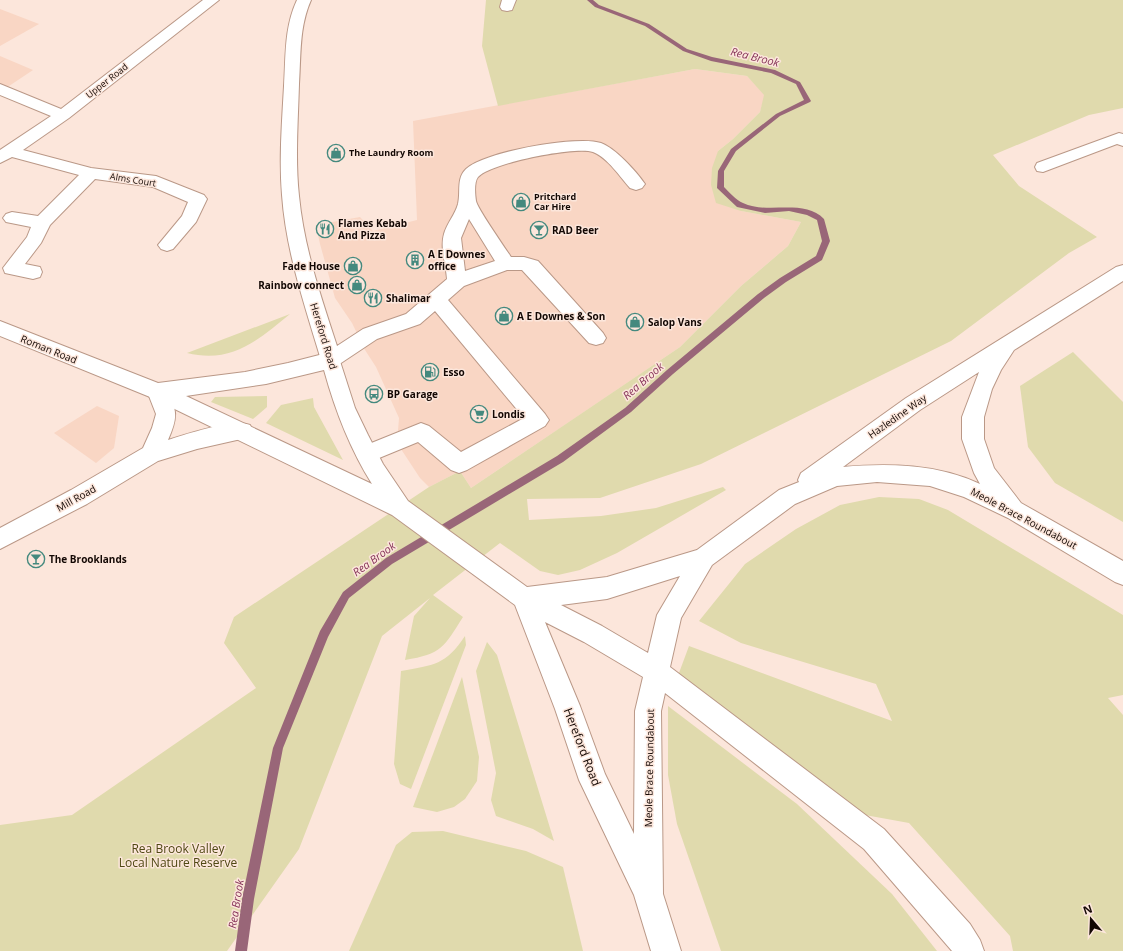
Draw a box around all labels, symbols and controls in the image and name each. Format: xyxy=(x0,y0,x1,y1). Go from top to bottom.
water label: Rea Brook xyxy=(729,43,782,70)
street label: Upper Road xyxy=(83,60,130,101)
shop icon: The Laundry Room xyxy=(326,143,346,163)
place label: The Laundry Room xyxy=(349,146,433,159)
street label: Alms Court xyxy=(109,169,157,190)
place label: Pritchard Car Hire xyxy=(534,190,576,213)
shop icon: Pritchard Car Hire xyxy=(511,192,531,212)
place label: Flames Kebab And Pizza xyxy=(338,216,407,242)
restaurant icon: Flames Kebab And Pizza xyxy=(315,219,335,239)
bar icon: RAD Beer xyxy=(529,220,549,240)
place label: RAD Beer xyxy=(552,223,599,237)
place label: A E Downes office xyxy=(428,247,485,273)
building icon: A E Downes office xyxy=(405,250,425,270)
shop icon: Fade House xyxy=(343,256,363,276)
place label: Fade House xyxy=(282,259,340,273)
shop icon: Rainbow connect xyxy=(347,275,367,295)
place label: Rainbow connect xyxy=(258,278,345,292)
restaurant icon: Shalimar xyxy=(363,288,383,308)
place label: Shalimar xyxy=(386,291,431,305)
street label: Hereford Road xyxy=(307,301,341,371)
shop icon: A E Downes & Son xyxy=(494,306,514,326)
place label: A E Downes & Son xyxy=(517,309,605,323)
shop icon: Salop Vans xyxy=(625,312,645,332)
place label: Salop Vans xyxy=(648,315,702,329)
street label: Roman Road xyxy=(19,331,79,367)
water label: Rea Brook xyxy=(619,358,667,403)
fuel station icon: Esso xyxy=(420,362,440,382)
place label: Esso xyxy=(443,365,465,379)
bus stop icon: BP Garage xyxy=(364,384,384,404)
place label: BP Garage xyxy=(387,387,438,401)
street label: Hazledine Way xyxy=(865,390,930,441)
supermarket icon: Londis xyxy=(469,404,489,424)
place label: Londis xyxy=(492,407,525,421)
street label: Mill Road xyxy=(54,481,98,515)
street label: Meole Brace Roundabout xyxy=(968,484,1080,552)
water label: Rea Brook xyxy=(349,538,399,579)
bar icon: The Brooklands xyxy=(26,549,46,569)
place label: The Brooklands xyxy=(49,552,127,566)
street label: Hereford Road xyxy=(560,705,605,788)
street label: Meole Brace Roundabout xyxy=(641,708,657,827)
park label: Rea Brook Valley Local Nature Reserve xyxy=(119,840,237,871)
water label: Rea Brook xyxy=(224,878,247,930)
north arrow xyxy=(1071,899,1111,939)
text: N xyxy=(1081,901,1094,918)

